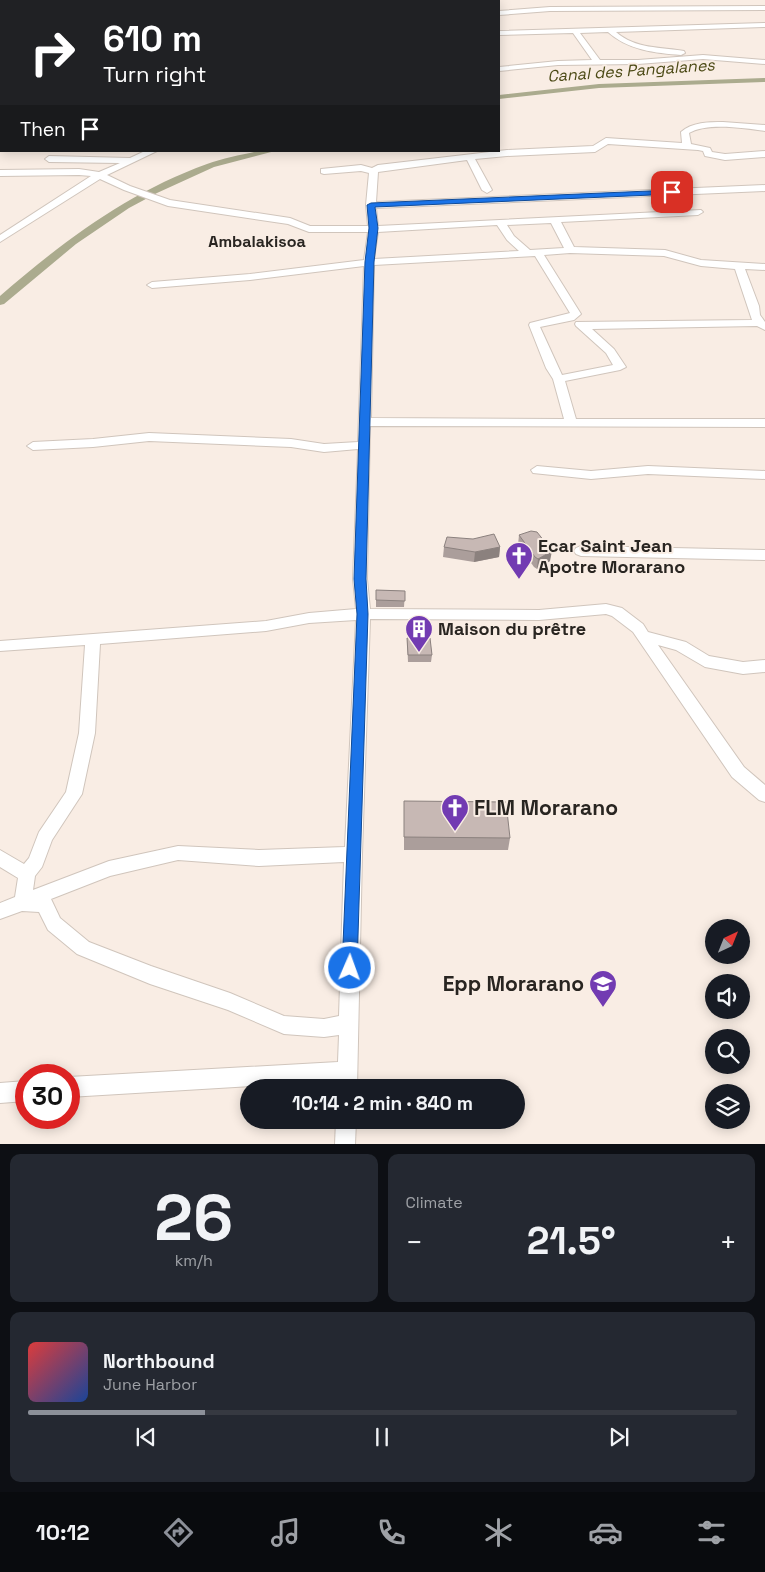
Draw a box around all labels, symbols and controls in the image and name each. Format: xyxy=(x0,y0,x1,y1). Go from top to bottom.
text: 610 m xyxy=(103,17,202,61)
icon: right xyxy=(20,20,85,85)
water label: Canal des Pangalanes xyxy=(547,54,716,87)
text: Turn right xyxy=(103,60,206,88)
icon: arrive xyxy=(76,115,104,143)
text: Then xyxy=(20,117,66,142)
pin xyxy=(651,171,693,213)
icon: arrive xyxy=(658,178,686,206)
district label: Ambalakisoa xyxy=(208,231,306,252)
place label: Ecar Saint Jean Apotre Morarano xyxy=(538,534,685,578)
church icon: Ecar Saint Jean Apotre Morarano xyxy=(504,541,534,580)
building icon: Maison du prêtre xyxy=(404,614,434,653)
place label: Maison du prêtre xyxy=(438,617,586,640)
church icon: FLM Morarano xyxy=(440,793,470,832)
place label: FLM Morarano xyxy=(474,794,618,821)
north arrow xyxy=(705,919,750,964)
map controls xyxy=(705,919,750,1129)
position arrow xyxy=(323,941,375,993)
school or university icon: Epp Morarano xyxy=(588,969,618,1008)
place label: Epp Morarano xyxy=(443,970,584,997)
button: sound xyxy=(705,974,750,1019)
button: search xyxy=(705,1029,750,1074)
speed limit sign: 30 xyxy=(15,1064,80,1129)
button: layers xyxy=(705,1084,750,1129)
text: 10:14 · 2 min · 840 m xyxy=(292,1091,473,1116)
text: 26 xyxy=(154,1176,233,1259)
text: Climate xyxy=(406,1192,463,1213)
text: 21.5° xyxy=(527,1217,616,1265)
text: − xyxy=(406,1224,423,1260)
text: + xyxy=(720,1224,737,1260)
text: km/h xyxy=(175,1250,213,1271)
text: Northbound xyxy=(103,1349,215,1374)
text: June Harbor xyxy=(103,1374,197,1395)
icon: previous xyxy=(132,1423,160,1451)
icon: pause xyxy=(368,1423,396,1451)
icon: next xyxy=(605,1423,633,1451)
icon: directions xyxy=(161,1515,196,1550)
icon: music xyxy=(268,1515,303,1550)
icon: phone xyxy=(374,1515,409,1550)
icon: climate xyxy=(481,1515,516,1550)
icon: car xyxy=(588,1515,623,1550)
icon: filters xyxy=(694,1515,729,1550)
text: 10:12 xyxy=(36,1518,90,1546)

